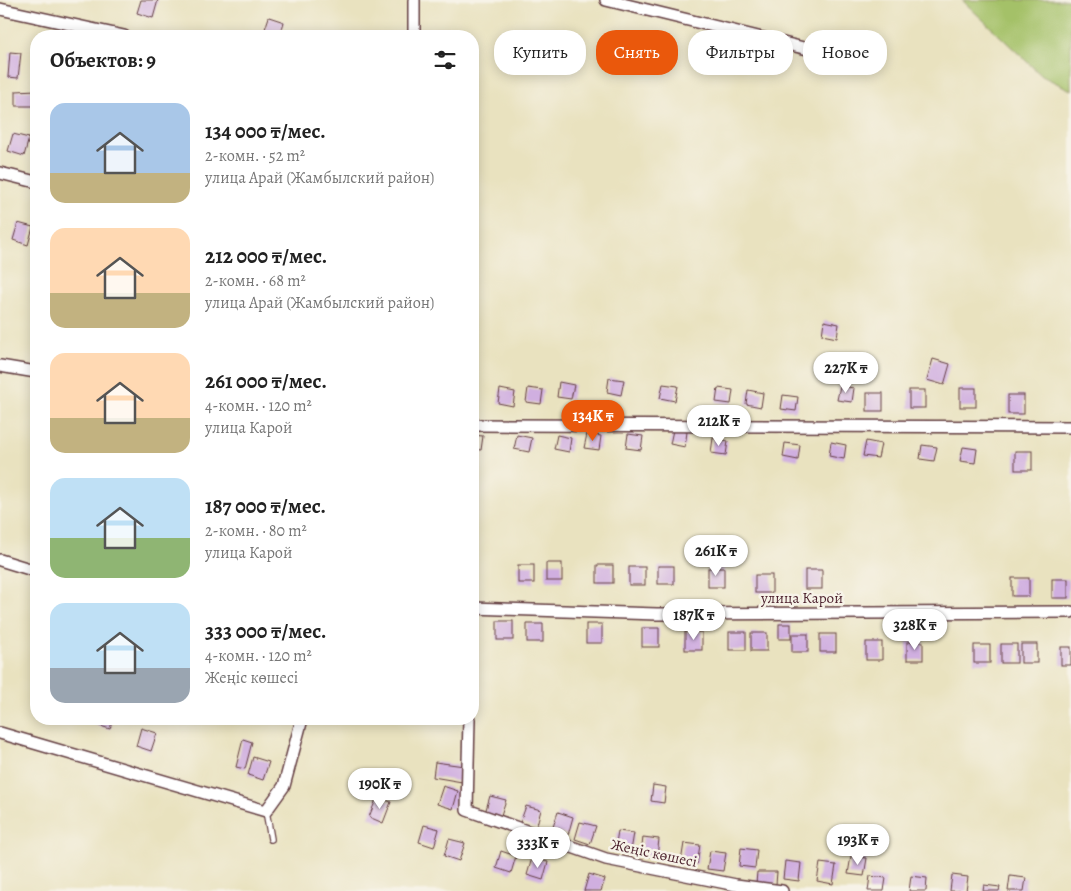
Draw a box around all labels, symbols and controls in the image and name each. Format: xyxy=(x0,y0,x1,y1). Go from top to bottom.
chip: Купить xyxy=(494,30,586,75)
chip: Снять xyxy=(596,30,678,75)
chip: Фильтры xyxy=(688,30,793,75)
chip: Новое xyxy=(803,30,887,75)
text: Объектов: 9 xyxy=(50,46,156,74)
icon: filters xyxy=(431,46,459,74)
text: 134 000 ₸/мес. xyxy=(205,117,326,145)
icon: home xyxy=(90,123,150,183)
text: 2-комн. · 52 m² xyxy=(205,145,305,167)
text: улица Арай (Жамбылский район) xyxy=(205,167,434,189)
text: 212 000 ₸/мес. xyxy=(205,242,327,270)
icon: home xyxy=(90,248,150,308)
text: 2-комн. · 68 m² xyxy=(205,270,306,292)
text: улица Арай (Жамбылский район) xyxy=(205,292,434,314)
pin: 227K ₸ xyxy=(805,352,887,394)
text: 227K ₸ xyxy=(824,357,868,379)
text: 261 000 ₸/мес. xyxy=(205,367,327,395)
icon: home xyxy=(90,373,150,433)
text: 4-комн. · 120 m² xyxy=(205,395,312,417)
pin: 134K ₸ xyxy=(552,400,634,442)
pin: 212K ₸ xyxy=(678,404,760,447)
text: 134K ₸ xyxy=(572,405,614,427)
text: 212K ₸ xyxy=(698,410,740,432)
text: улица Карой xyxy=(205,417,292,439)
text: 187 000 ₸/мес. xyxy=(205,492,326,520)
icon: home xyxy=(90,498,150,558)
text: 2-комн. · 80 m² xyxy=(205,520,307,542)
pin: 261K ₸ xyxy=(675,534,757,577)
text: 261K ₸ xyxy=(695,540,737,562)
text: улица Карой xyxy=(205,542,292,564)
street label: улица Карой xyxy=(760,588,843,608)
pin: 187K ₸ xyxy=(653,598,735,641)
text: 187K ₸ xyxy=(673,604,715,626)
pin: 328K ₸ xyxy=(874,608,956,651)
text: 328K ₸ xyxy=(893,614,937,636)
text: 333 000 ₸/мес. xyxy=(205,617,327,645)
icon: home xyxy=(90,623,150,683)
text: 4-комн. · 120 m² xyxy=(205,645,312,667)
text: Жеңіс көшесі xyxy=(205,667,298,689)
pin: 190K ₸ xyxy=(339,768,421,810)
text: 190K ₸ xyxy=(359,773,401,795)
pin: 193K ₸ xyxy=(817,824,899,866)
pin: 333K ₸ xyxy=(497,826,579,869)
text: 193K ₸ xyxy=(837,829,879,851)
text: 333K ₸ xyxy=(517,832,559,854)
street label: Жеңіс көшесі xyxy=(609,834,699,872)

